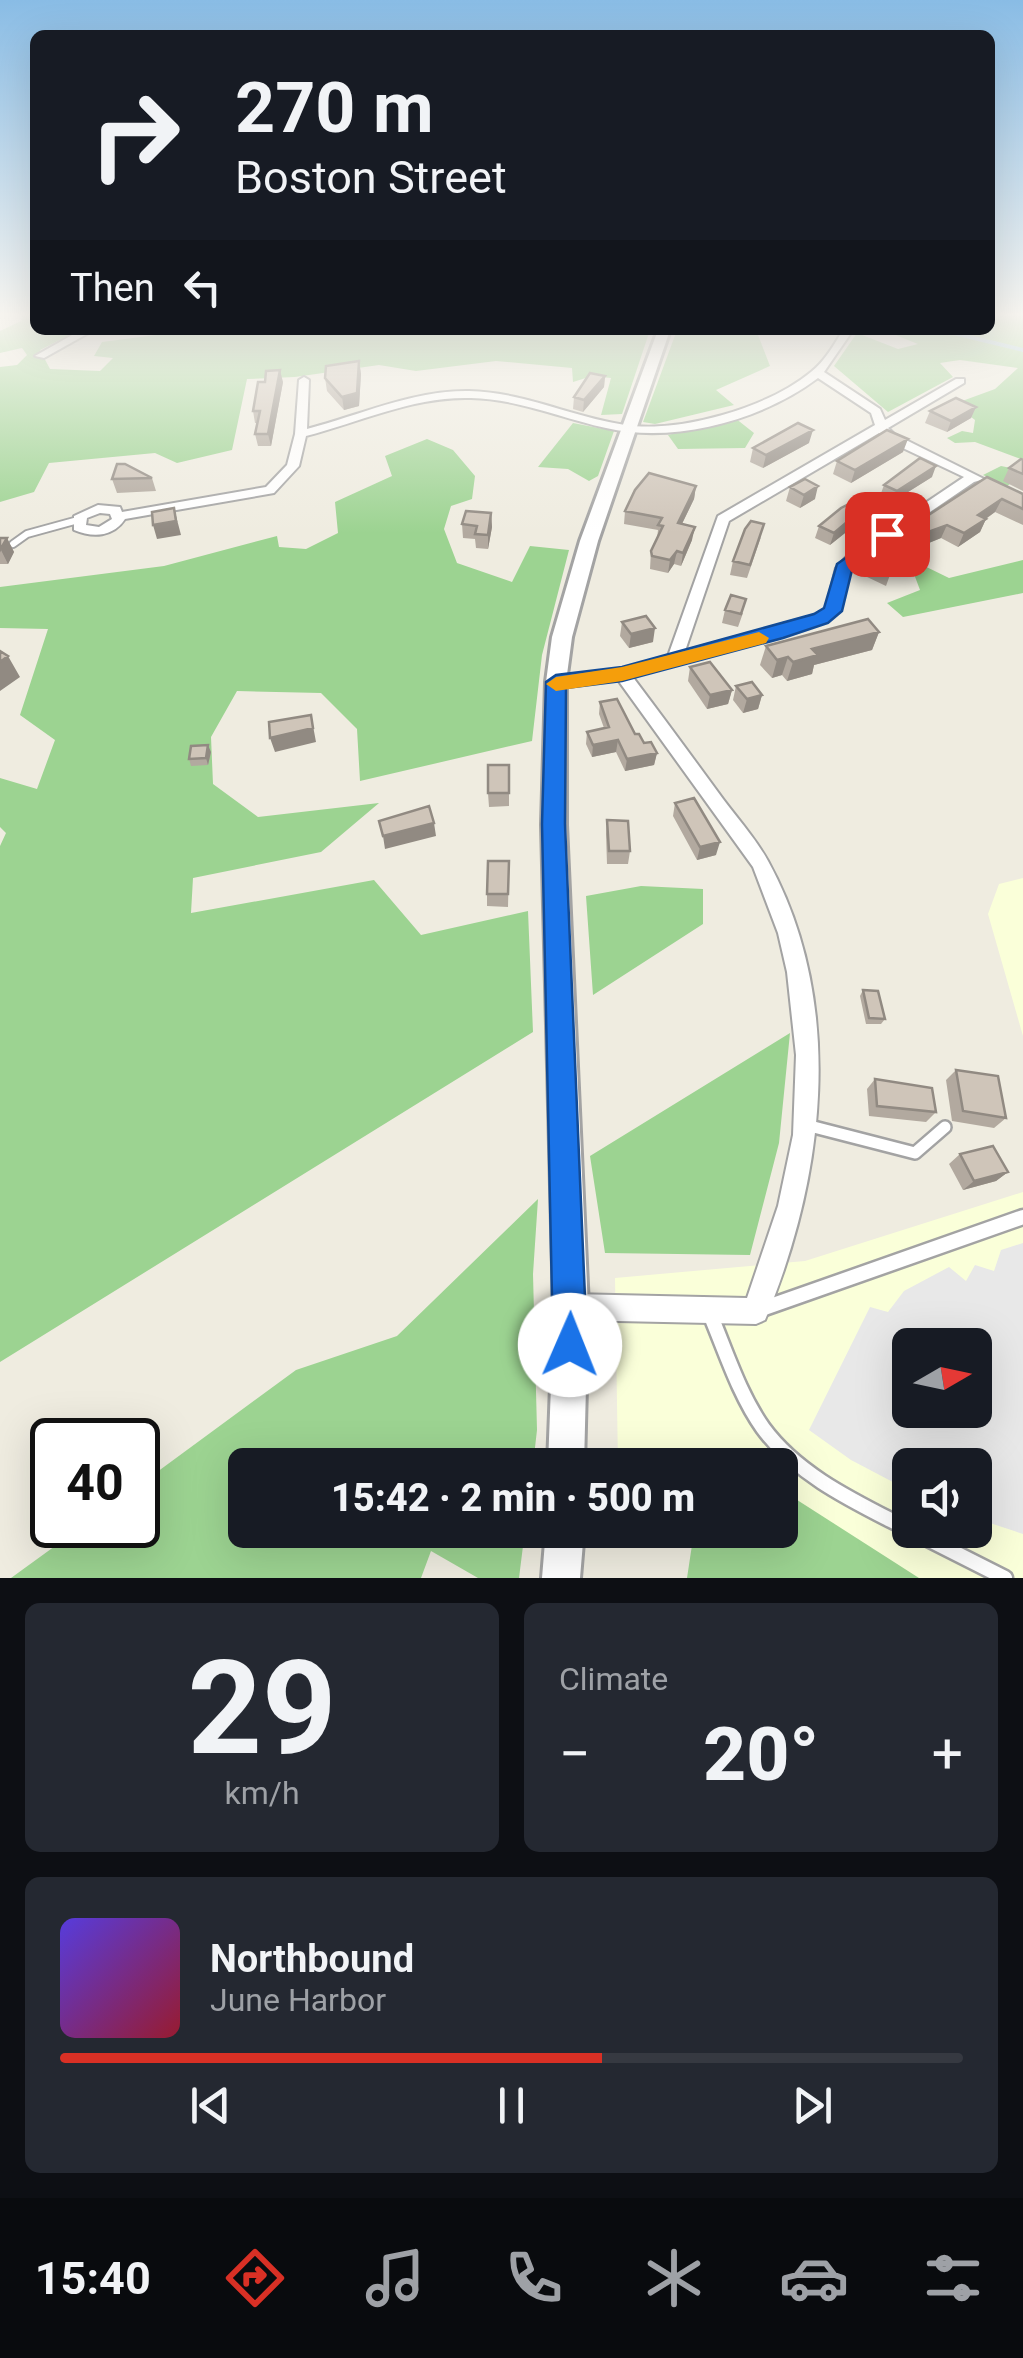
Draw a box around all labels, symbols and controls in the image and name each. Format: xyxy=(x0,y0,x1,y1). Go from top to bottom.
text: 270 m xyxy=(235,67,434,149)
icon: right xyxy=(70,70,200,200)
text: Boston Street xyxy=(235,151,507,204)
icon: left xyxy=(175,260,230,315)
text: Then xyxy=(70,266,155,310)
pin xyxy=(845,492,930,577)
icon: arrive xyxy=(860,507,915,562)
position arrow xyxy=(518,1293,622,1397)
north arrow xyxy=(892,1328,992,1428)
map controls xyxy=(892,1328,992,1548)
speed limit sign: 40 xyxy=(30,1418,160,1548)
button: sound xyxy=(892,1448,992,1548)
text: 15:42 · 2 min · 500 m xyxy=(331,1476,695,1520)
text: 29 xyxy=(187,1632,337,1785)
text: Climate xyxy=(559,1660,668,1698)
text: 20° xyxy=(703,1710,819,1798)
text: − xyxy=(559,1722,590,1786)
text: + xyxy=(932,1722,963,1786)
text: km/h xyxy=(224,1774,300,1812)
text: Northbound xyxy=(210,1937,414,1981)
text: June Harbor xyxy=(210,1981,386,2019)
icon: previous xyxy=(183,2078,238,2133)
icon: pause xyxy=(484,2078,539,2133)
icon: next xyxy=(785,2078,840,2133)
icon: directions xyxy=(220,2243,290,2313)
icon: music xyxy=(360,2243,430,2313)
icon: phone xyxy=(499,2243,569,2313)
icon: climate xyxy=(639,2243,709,2313)
icon: car xyxy=(779,2243,849,2313)
icon: filters xyxy=(918,2243,988,2313)
text: 15:40 xyxy=(35,2252,151,2305)

